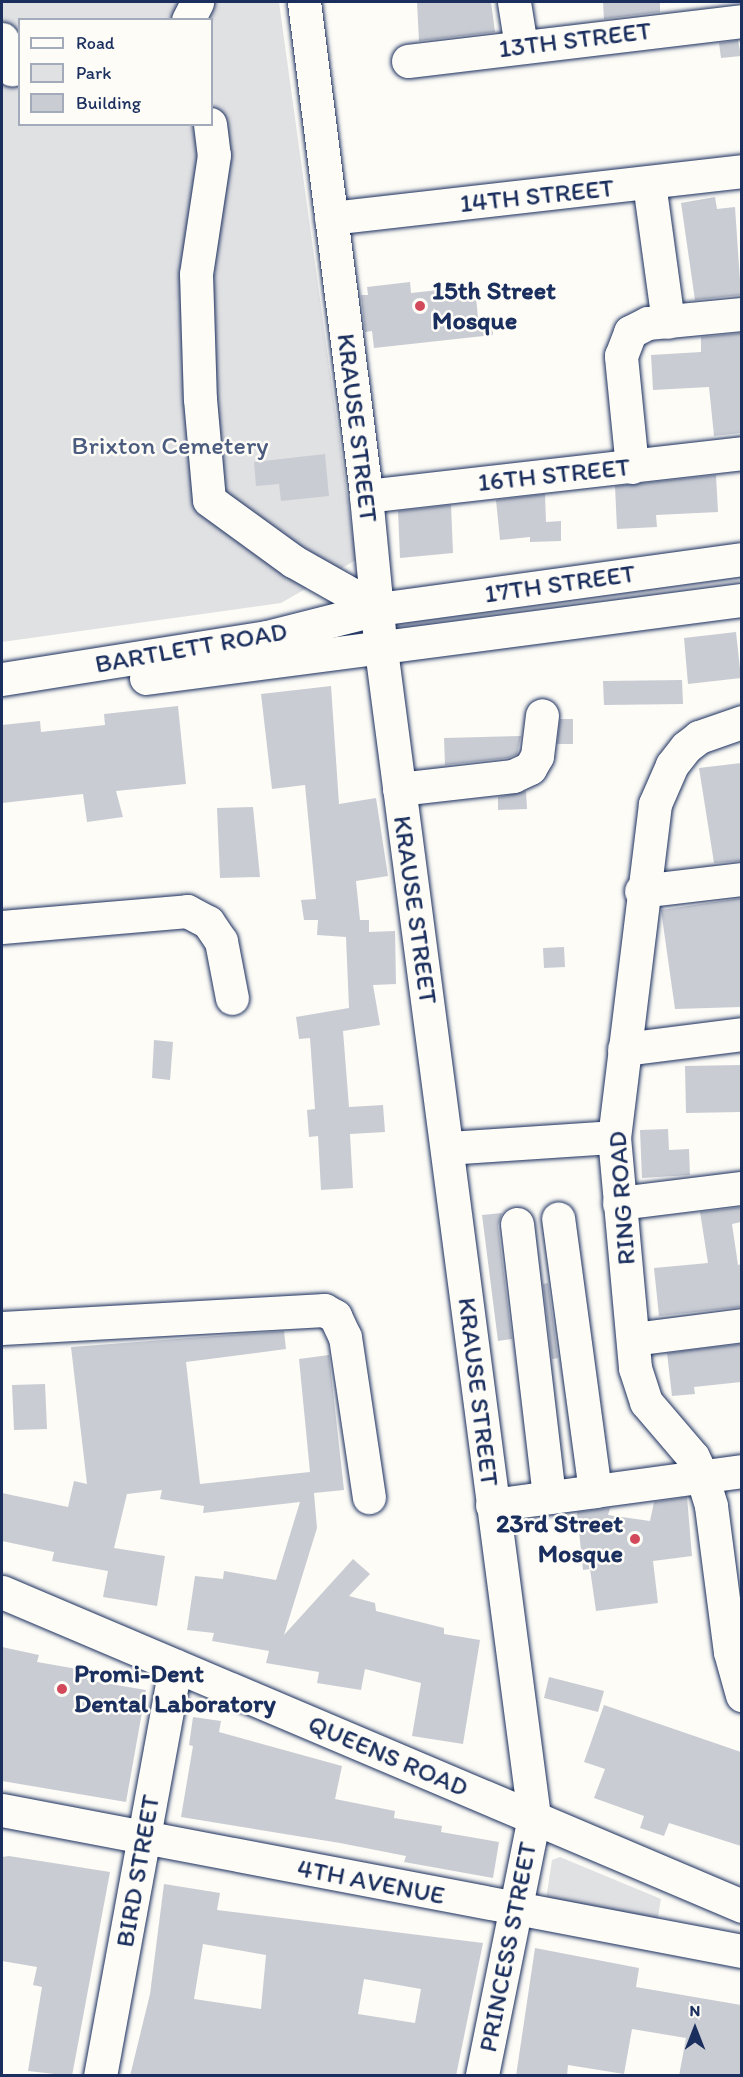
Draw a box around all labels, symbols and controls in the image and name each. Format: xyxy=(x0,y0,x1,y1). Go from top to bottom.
street label: 13TH STREET xyxy=(497,15,653,65)
legend xyxy=(18,18,213,126)
text: Road xyxy=(76,32,115,54)
text: Park xyxy=(76,62,111,84)
text: Building xyxy=(76,92,141,114)
street label: 14TH STREET xyxy=(458,172,616,220)
place label: 15th Street Mosque xyxy=(432,275,555,336)
marker: 15th Street Mosque xyxy=(413,299,427,313)
street label: KRAUSE STREET xyxy=(330,332,384,524)
park label: Brixton Cemetery xyxy=(71,430,269,462)
street label: 16TH STREET xyxy=(476,451,632,499)
street label: 17TH STREET xyxy=(483,558,637,610)
street label: BARTLETT ROAD xyxy=(93,616,289,680)
street label: KRAUSE STREET xyxy=(386,814,444,1006)
street label: RING ROAD xyxy=(602,1130,642,1266)
street label: KRAUSE STREET xyxy=(451,1296,505,1488)
place label: 23rd Street Mosque xyxy=(496,1508,623,1570)
marker: 23rd Street Mosque xyxy=(628,1532,642,1546)
place label: Promi-Dent Dental Laboratory xyxy=(74,1658,276,1720)
marker: Promi-Dent Dental Laboratory xyxy=(55,1682,69,1696)
street label: QUEENS ROAD xyxy=(303,1708,473,1804)
street label: BIRD STREET xyxy=(109,1792,167,1950)
street label: PRINCESS STREET xyxy=(472,1839,544,2055)
street label: 4TH AVENUE xyxy=(295,1852,447,1912)
north arrow xyxy=(665,1999,725,2059)
text: N xyxy=(690,2001,700,2020)

